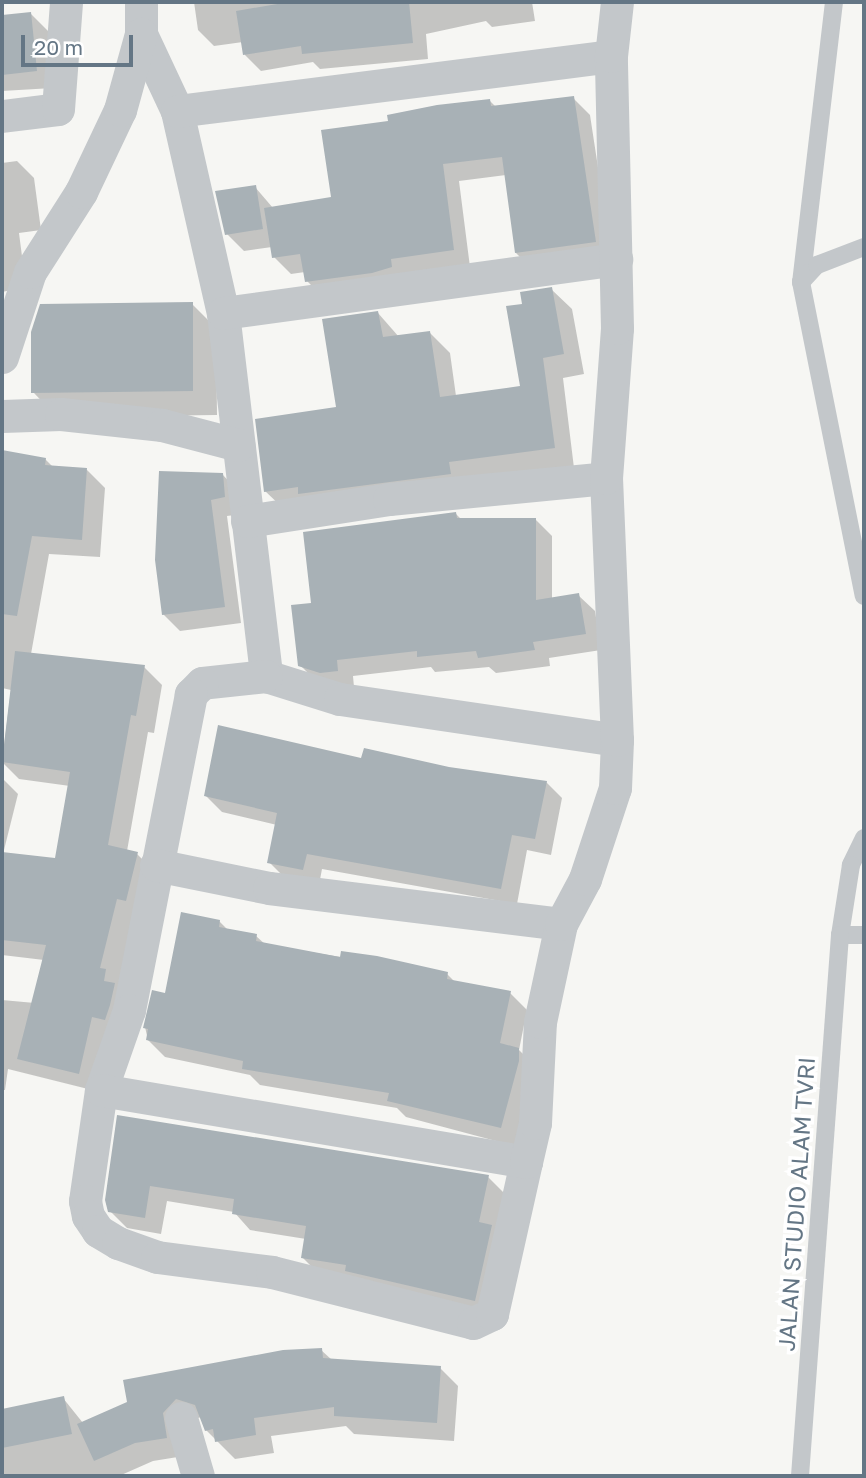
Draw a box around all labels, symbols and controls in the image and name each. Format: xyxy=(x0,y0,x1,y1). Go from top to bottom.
scale bar xyxy=(24,21,136,65)
text: 20 m xyxy=(34,34,83,60)
street label: JALAN STUDIO ALAM TVRI xyxy=(772,1056,820,1352)

